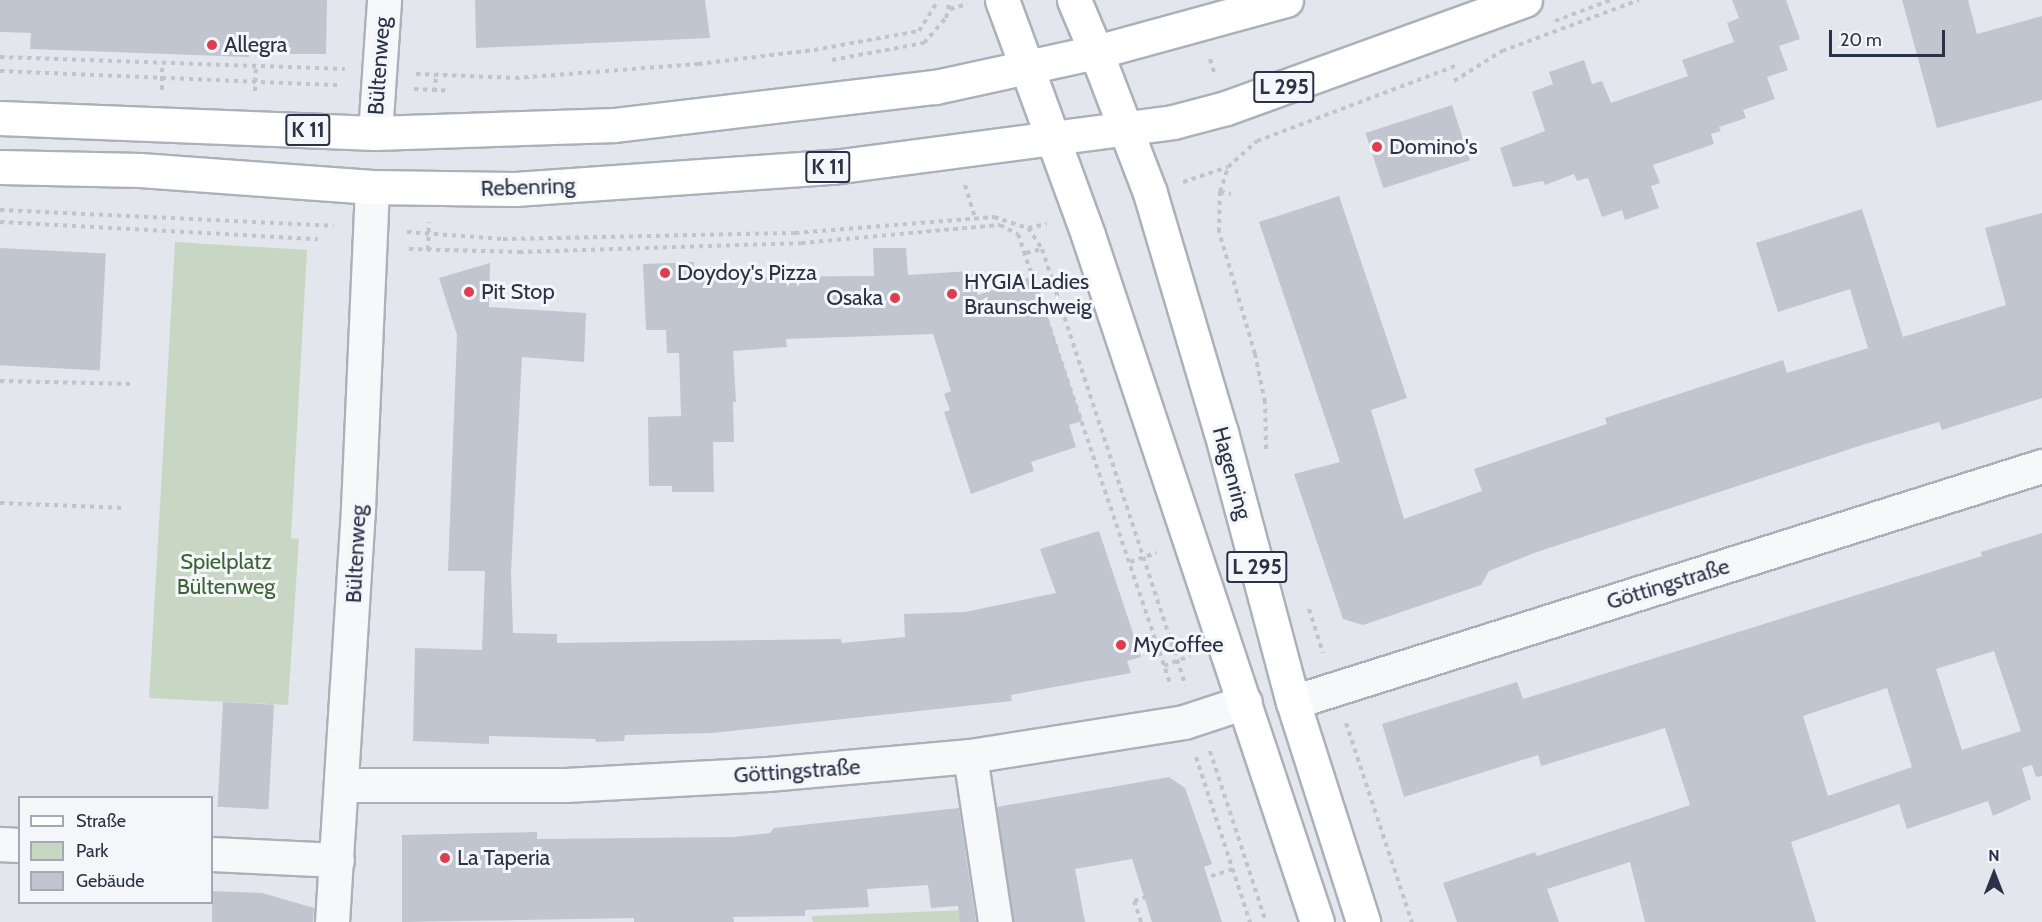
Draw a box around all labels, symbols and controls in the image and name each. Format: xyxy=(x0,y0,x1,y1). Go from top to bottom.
street label: Bültenweg xyxy=(362,16,396,116)
scale bar xyxy=(1832,18,1948,56)
text: 20 m xyxy=(1840,29,1882,51)
place label: Allegra xyxy=(224,32,287,58)
marker: Allegra xyxy=(205,38,219,52)
road number: L 295 xyxy=(1252,69,1316,105)
road number: K 11 xyxy=(284,112,332,148)
place label: Domino's xyxy=(1389,134,1478,160)
marker: Domino's xyxy=(1370,140,1384,154)
road number: K 11 xyxy=(804,149,852,185)
street label: Rebenring xyxy=(480,172,576,202)
place label: Doydoy's Pizza xyxy=(677,260,817,286)
marker: Doydoy's Pizza xyxy=(658,266,672,280)
place label: HYGIA Ladies Braunschweig xyxy=(964,268,1092,320)
place label: Pit Stop xyxy=(481,279,555,305)
marker: Pit Stop xyxy=(462,285,476,299)
place label: Osaka xyxy=(826,285,883,311)
marker: HYGIA Ladies Braunschweig xyxy=(945,287,959,301)
marker: Osaka xyxy=(888,291,902,305)
street label: Hagenring xyxy=(1207,424,1257,522)
street label: Bültenweg xyxy=(340,504,372,604)
park label: Spielplatz Bültenweg xyxy=(177,548,275,600)
road number: L 295 xyxy=(1226,549,1288,585)
street label: Göttingstraße xyxy=(1603,553,1733,615)
place label: MyCoffee xyxy=(1133,632,1224,658)
marker: MyCoffee xyxy=(1114,638,1128,652)
street label: Göttingstraße xyxy=(733,753,861,789)
legend xyxy=(18,796,213,904)
text: Straße xyxy=(76,810,126,832)
text: Park xyxy=(76,840,108,862)
north arrow xyxy=(1964,844,2024,904)
place label: La Taperia xyxy=(457,845,550,871)
text: N xyxy=(1988,846,2000,865)
marker: La Taperia xyxy=(438,851,452,865)
text: Gebäude xyxy=(76,870,145,892)

